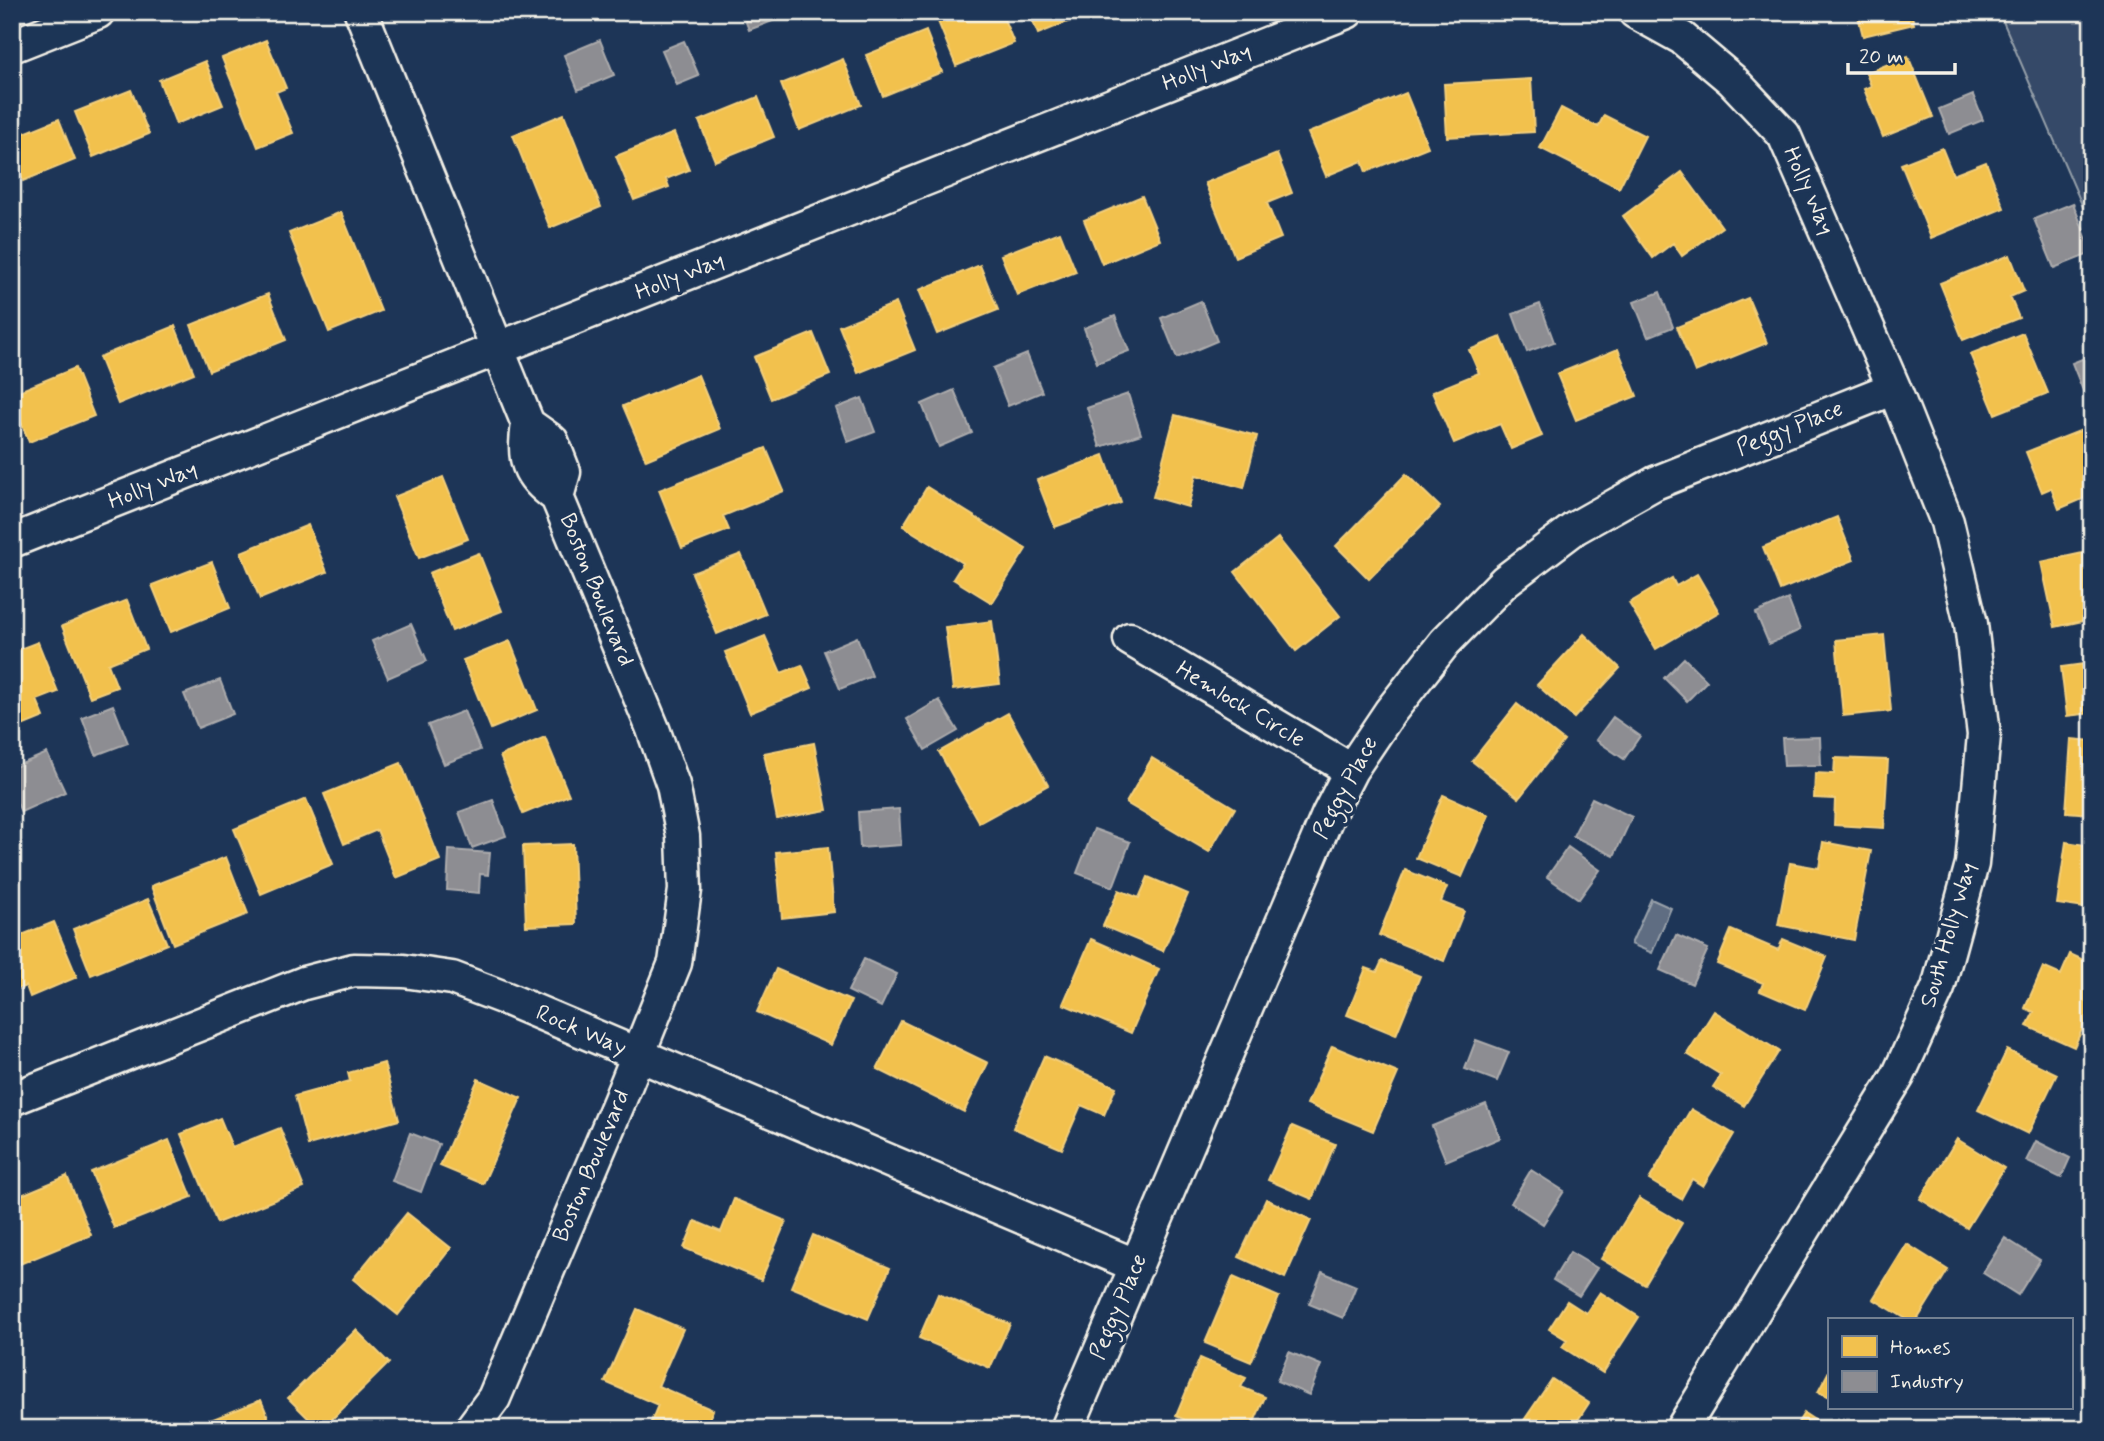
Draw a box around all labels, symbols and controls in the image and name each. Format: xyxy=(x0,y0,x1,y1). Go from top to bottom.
scale bar xyxy=(1848,32,1955,76)
street label: Holly Way xyxy=(1158,37,1256,99)
text: 20 m xyxy=(1859,43,1904,71)
street label: Holly Way xyxy=(1775,142,1841,240)
street label: Holly Way xyxy=(631,246,729,308)
street label: Peggy Place xyxy=(1732,394,1848,466)
street label: Holly Way xyxy=(104,455,202,517)
street label: Boston Boulevard xyxy=(552,509,640,671)
street label: Hemlock Circle xyxy=(1170,655,1310,755)
street label: Peggy Place xyxy=(1306,731,1387,846)
street label: South Holly Way xyxy=(1914,859,1984,1011)
street label: Rock Way xyxy=(531,998,631,1064)
street label: Boston Boulevard xyxy=(546,1085,638,1247)
street label: Peggy Place xyxy=(1083,1249,1157,1365)
legend xyxy=(1828,1318,2072,1410)
text: Homes xyxy=(1890,1334,1950,1362)
text: Industry xyxy=(1890,1368,1964,1396)

